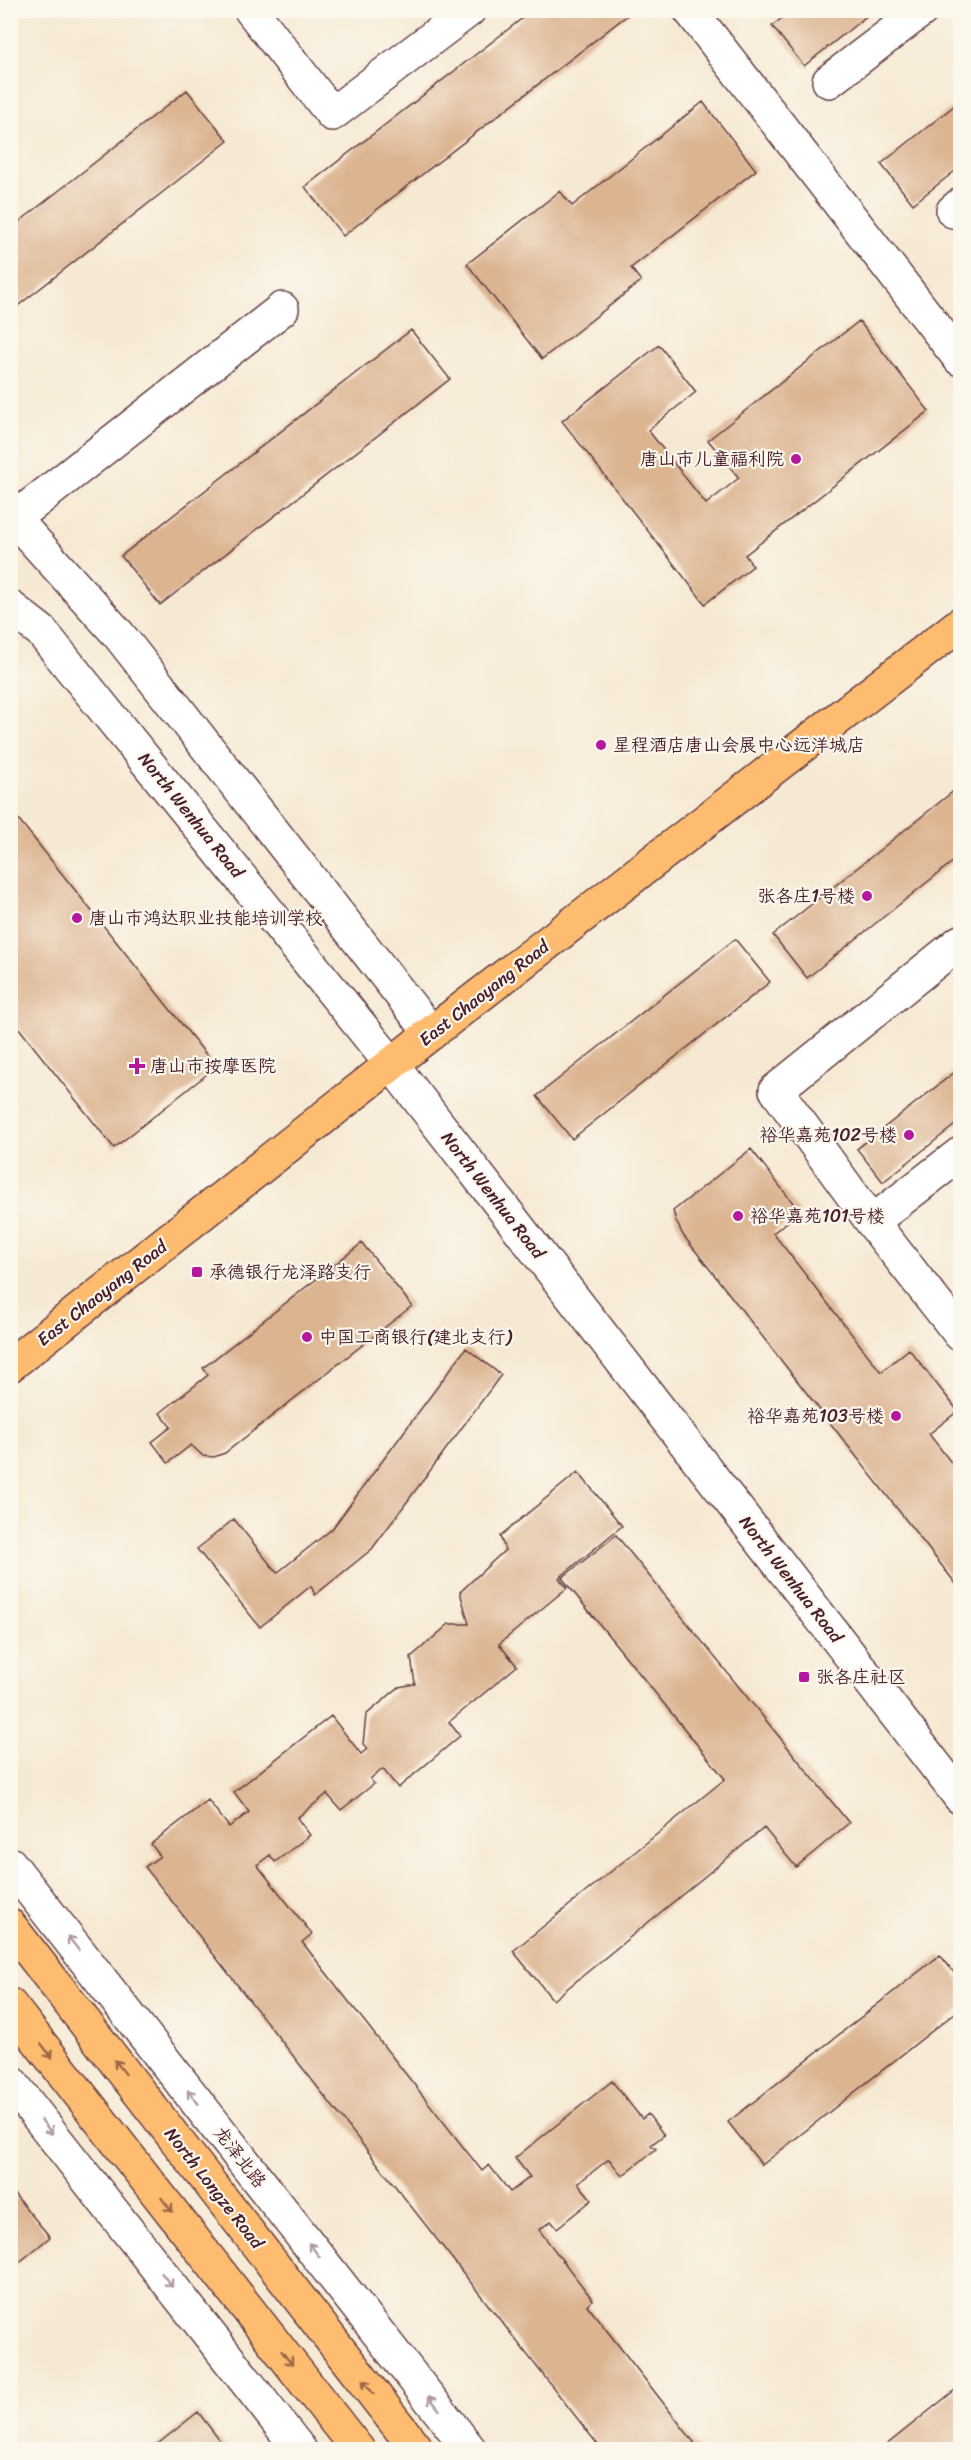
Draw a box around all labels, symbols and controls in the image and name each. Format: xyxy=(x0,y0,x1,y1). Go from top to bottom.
place label: 唐山市儿童福利院 xyxy=(640,443,784,475)
marker: 唐山市儿童福利院 xyxy=(789,452,803,466)
place label: 星程酒店唐山会展中心远洋城店 xyxy=(613,729,865,761)
marker: 星程酒店唐山会展中心远洋城店 xyxy=(594,738,608,752)
street label: North Wenhua Road xyxy=(130,745,253,887)
place label: 张各庄1号楼 xyxy=(757,880,855,912)
marker: 张各庄1号楼 xyxy=(860,889,874,903)
place label: 唐山市鸿达职业技能培训学校 xyxy=(89,902,323,934)
marker: 唐山市鸿达职业技能培训学校 xyxy=(70,911,84,925)
street label: East Chaoyang Road xyxy=(412,931,558,1055)
place label: 唐山市按摩医院 xyxy=(150,1050,276,1082)
marker: 唐山市按摩医院 xyxy=(128,1057,146,1075)
place label: 裕华嘉苑102号楼 xyxy=(760,1119,897,1151)
street label: North Wenhua Road xyxy=(433,1124,554,1267)
marker: 裕华嘉苑102号楼 xyxy=(902,1128,916,1142)
place label: 裕华嘉苑101号楼 xyxy=(750,1200,885,1232)
marker: 裕华嘉苑101号楼 xyxy=(731,1209,745,1223)
street label: East Chaoyang Road xyxy=(30,1231,176,1355)
place label: 承德银行龙泽路支行 xyxy=(209,1256,371,1288)
marker: 承德银行龙泽路支行 xyxy=(190,1265,204,1279)
place label: 中国工商银行(建北支行) xyxy=(319,1321,513,1353)
marker: 中国工商银行(建北支行) xyxy=(300,1330,314,1344)
place label: 裕华嘉苑103号楼 xyxy=(747,1400,884,1432)
marker: 裕华嘉苑103号楼 xyxy=(889,1409,903,1423)
street label: North Wenhua Road xyxy=(731,1508,852,1651)
place label: 张各庄社区 xyxy=(816,1661,906,1693)
marker: 张各庄社区 xyxy=(797,1670,811,1684)
one-way arrow xyxy=(66,1936,79,1952)
one-way arrow xyxy=(40,2043,53,2059)
one-way arrow xyxy=(113,2059,126,2075)
one-way arrow xyxy=(187,2089,200,2105)
one-way arrow xyxy=(40,2118,53,2134)
street label: 龙泽北路 xyxy=(205,2119,275,2195)
street label: North Longze Road xyxy=(156,2120,273,2257)
one-way arrow xyxy=(160,2197,173,2213)
one-way arrow xyxy=(307,2242,320,2258)
one-way arrow xyxy=(161,2272,174,2288)
one-way arrow xyxy=(281,2350,294,2366)
one-way arrow xyxy=(362,2379,374,2395)
one-way arrow xyxy=(427,2396,440,2412)

